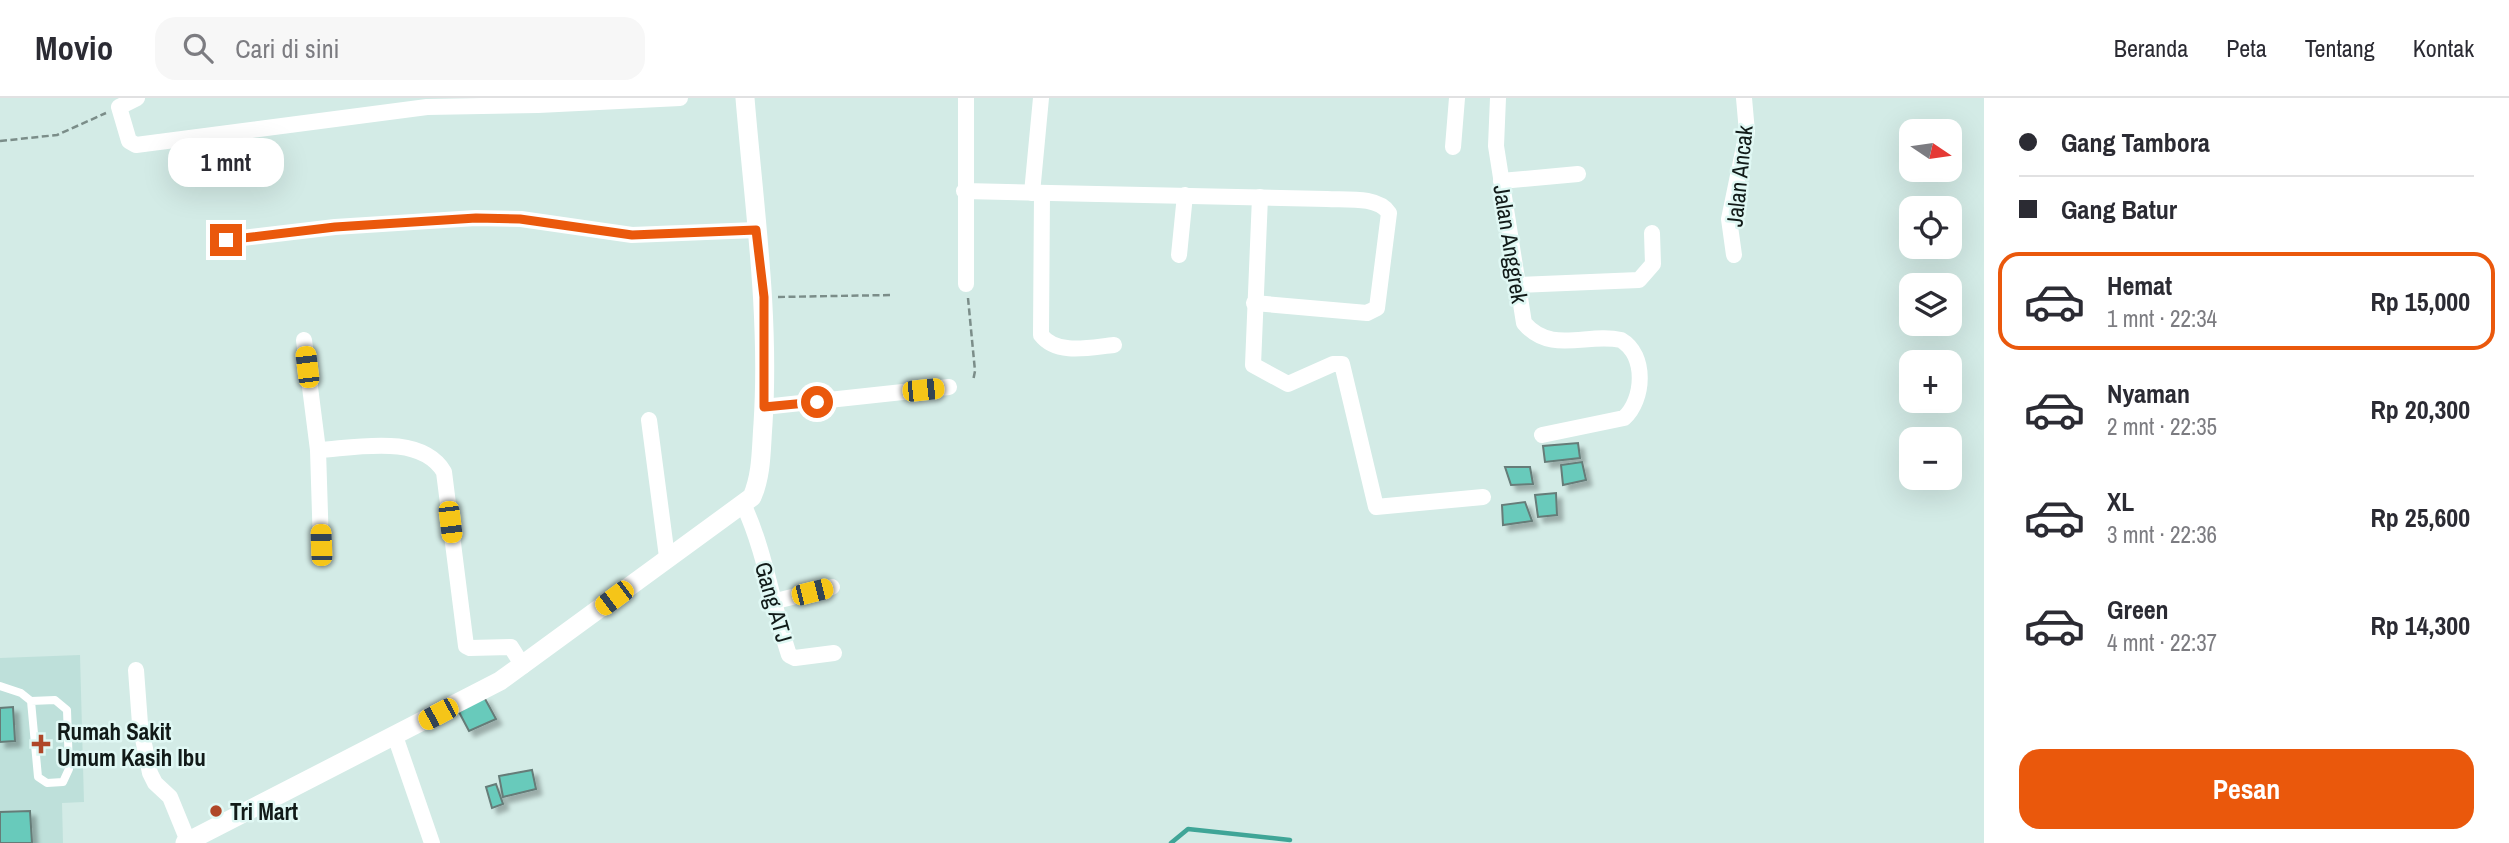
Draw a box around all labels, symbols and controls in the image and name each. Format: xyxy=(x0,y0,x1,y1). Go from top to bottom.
search box xyxy=(155,17,645,80)
text: Movio xyxy=(35,26,113,70)
icon: search xyxy=(179,29,217,67)
text: Cari di sini xyxy=(235,31,339,66)
text: Beranda xyxy=(2114,32,2188,64)
text: Peta xyxy=(2226,32,2267,64)
text: Tentang xyxy=(2305,32,2375,64)
text: Kontak xyxy=(2413,32,2474,64)
north arrow xyxy=(1899,119,1962,182)
map controls xyxy=(1899,119,1962,490)
street label: Jalan Ancak xyxy=(1718,123,1760,228)
text: Gang Tambora xyxy=(2061,125,2210,160)
callout: 1 mnt xyxy=(168,138,284,188)
text: 1 mnt xyxy=(201,147,251,178)
street label: Jalan Anggrek xyxy=(1486,183,1536,306)
text: Gang Batur xyxy=(2061,192,2177,227)
button: locate xyxy=(1899,196,1962,259)
route end xyxy=(210,224,242,256)
text: Hemat xyxy=(2107,268,2172,303)
icon: car xyxy=(2023,270,2086,333)
button: layers xyxy=(1899,273,1962,336)
text: Rp 15,000 xyxy=(2370,284,2470,319)
text: 1 mnt · 22:34 xyxy=(2107,303,2217,334)
car xyxy=(295,345,320,389)
button: + xyxy=(1899,350,1962,413)
text: Nyaman xyxy=(2107,376,2190,411)
car xyxy=(902,377,945,403)
icon: car xyxy=(2023,378,2086,441)
route start xyxy=(801,386,833,418)
text: Rp 20,300 xyxy=(2370,392,2470,427)
text: 2 mnt · 22:35 xyxy=(2107,411,2217,442)
button: − xyxy=(1899,427,1962,490)
text: XL xyxy=(2107,484,2134,519)
icon: car xyxy=(2023,486,2086,549)
car xyxy=(438,500,463,544)
text: Rp 25,600 xyxy=(2370,500,2470,535)
text: 3 mnt · 22:36 xyxy=(2107,519,2217,550)
car xyxy=(310,524,333,566)
street label: Gang ATJ xyxy=(748,558,800,646)
car xyxy=(591,577,638,619)
car xyxy=(790,577,835,607)
text: Green xyxy=(2107,592,2169,627)
icon: car xyxy=(2023,594,2086,657)
text: Rp 14,300 xyxy=(2370,608,2470,643)
text: 4 mnt · 22:37 xyxy=(2107,627,2217,658)
car xyxy=(415,695,462,733)
place label: Rumah Sakit Umum Kasih Ibu xyxy=(57,716,206,773)
marker: Rumah Sakit Umum Kasih Ibu xyxy=(31,734,51,754)
button: Pesan xyxy=(2019,749,2474,829)
place label: Tri Mart xyxy=(230,796,298,827)
marker: Tri Mart xyxy=(208,803,224,819)

